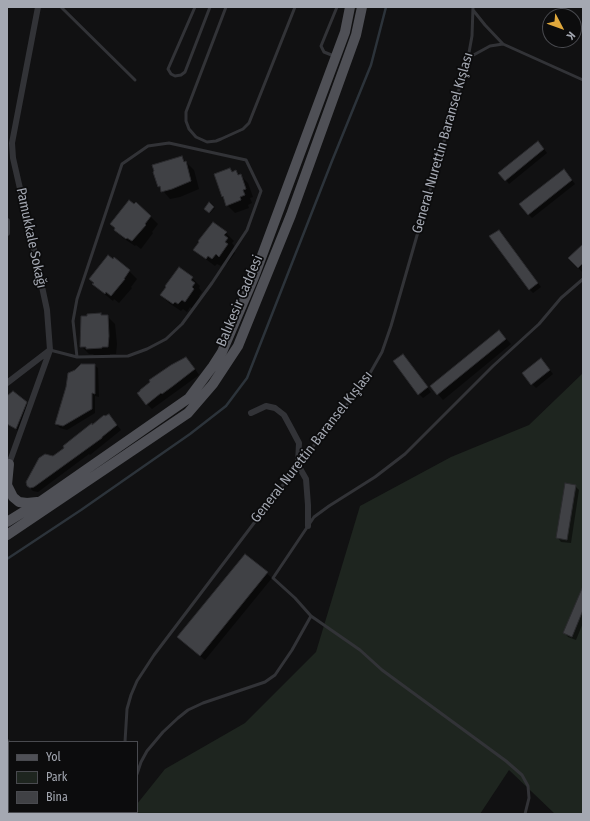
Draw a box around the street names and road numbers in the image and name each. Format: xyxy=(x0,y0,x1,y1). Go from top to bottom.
street label: General Nurettin Baransel Kışlası xyxy=(409,50,477,236)
street label: Pamukkale Sokağı xyxy=(12,186,50,290)
street label: Balıkesir Caddesi xyxy=(213,253,267,349)
street label: General Nurettin Baransel Kışlası xyxy=(248,368,376,526)

